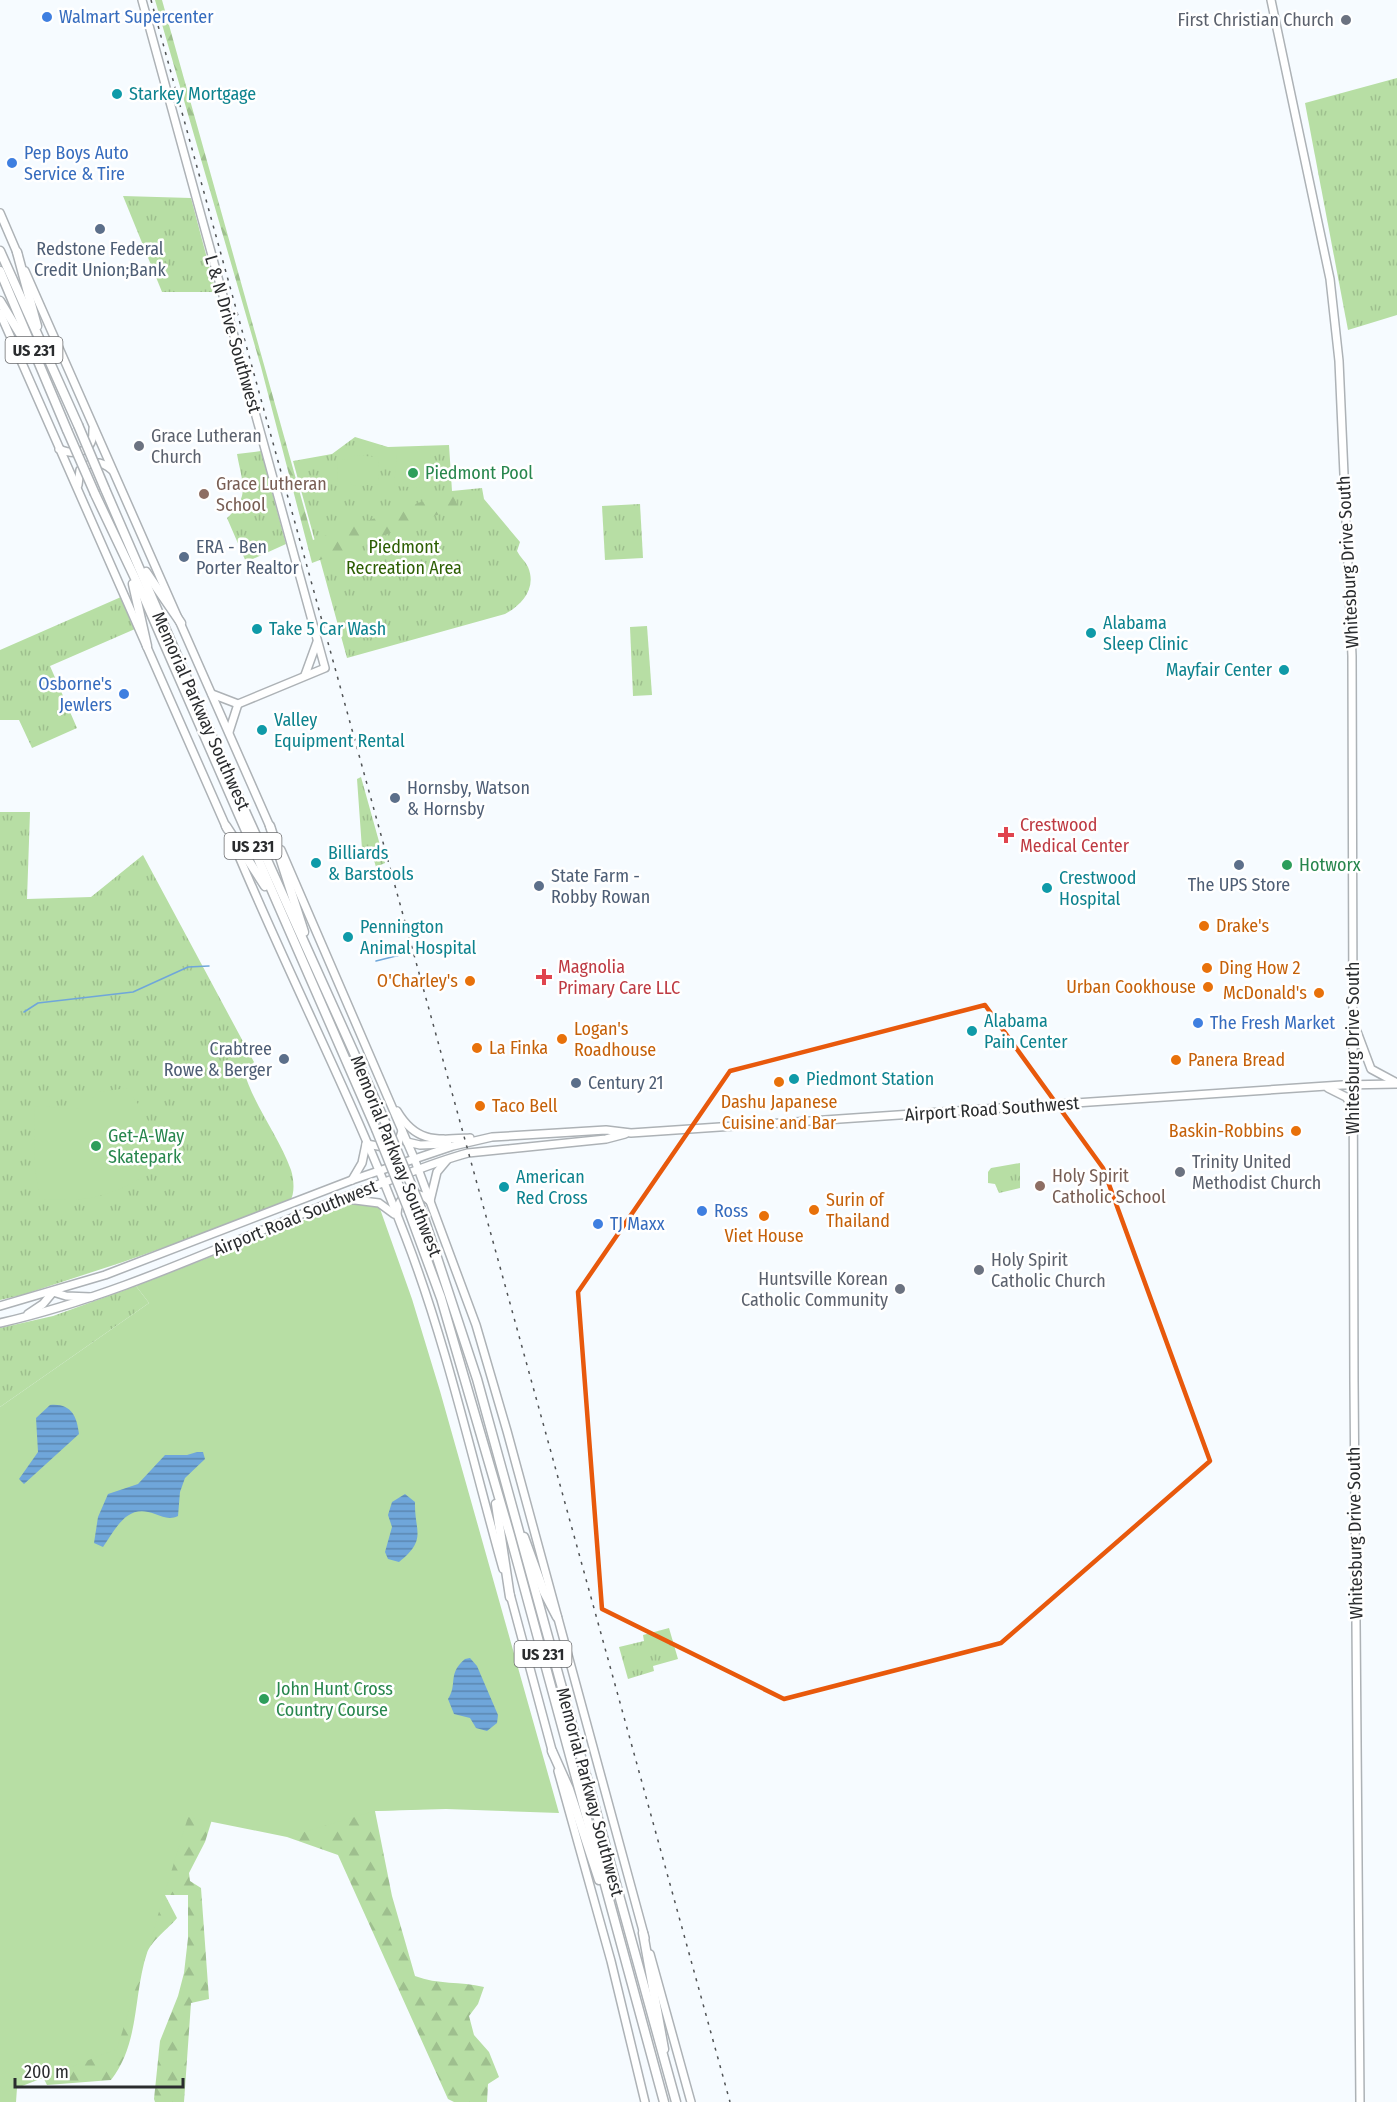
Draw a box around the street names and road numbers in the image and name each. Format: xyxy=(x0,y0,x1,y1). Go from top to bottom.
street label: L & N Drive Southwest xyxy=(200,252,266,416)
road number: US 231 xyxy=(6,337,63,363)
street label: Whitesburg Drive South xyxy=(1332,475,1364,649)
street label: Memorial Parkway Southwest xyxy=(147,608,255,814)
road number: US 231 xyxy=(224,833,282,859)
street label: Whitesburg Drive South xyxy=(1342,962,1364,1134)
street label: Memorial Parkway Southwest xyxy=(345,1052,447,1260)
street label: Airport Road Southwest xyxy=(904,1092,1080,1126)
street label: Airport Road Southwest xyxy=(210,1175,380,1261)
street label: Whitesburg Drive South xyxy=(1342,1446,1368,1620)
road number: US 231 xyxy=(514,1641,572,1667)
street label: Memorial Parkway Southwest xyxy=(552,1685,629,1899)

